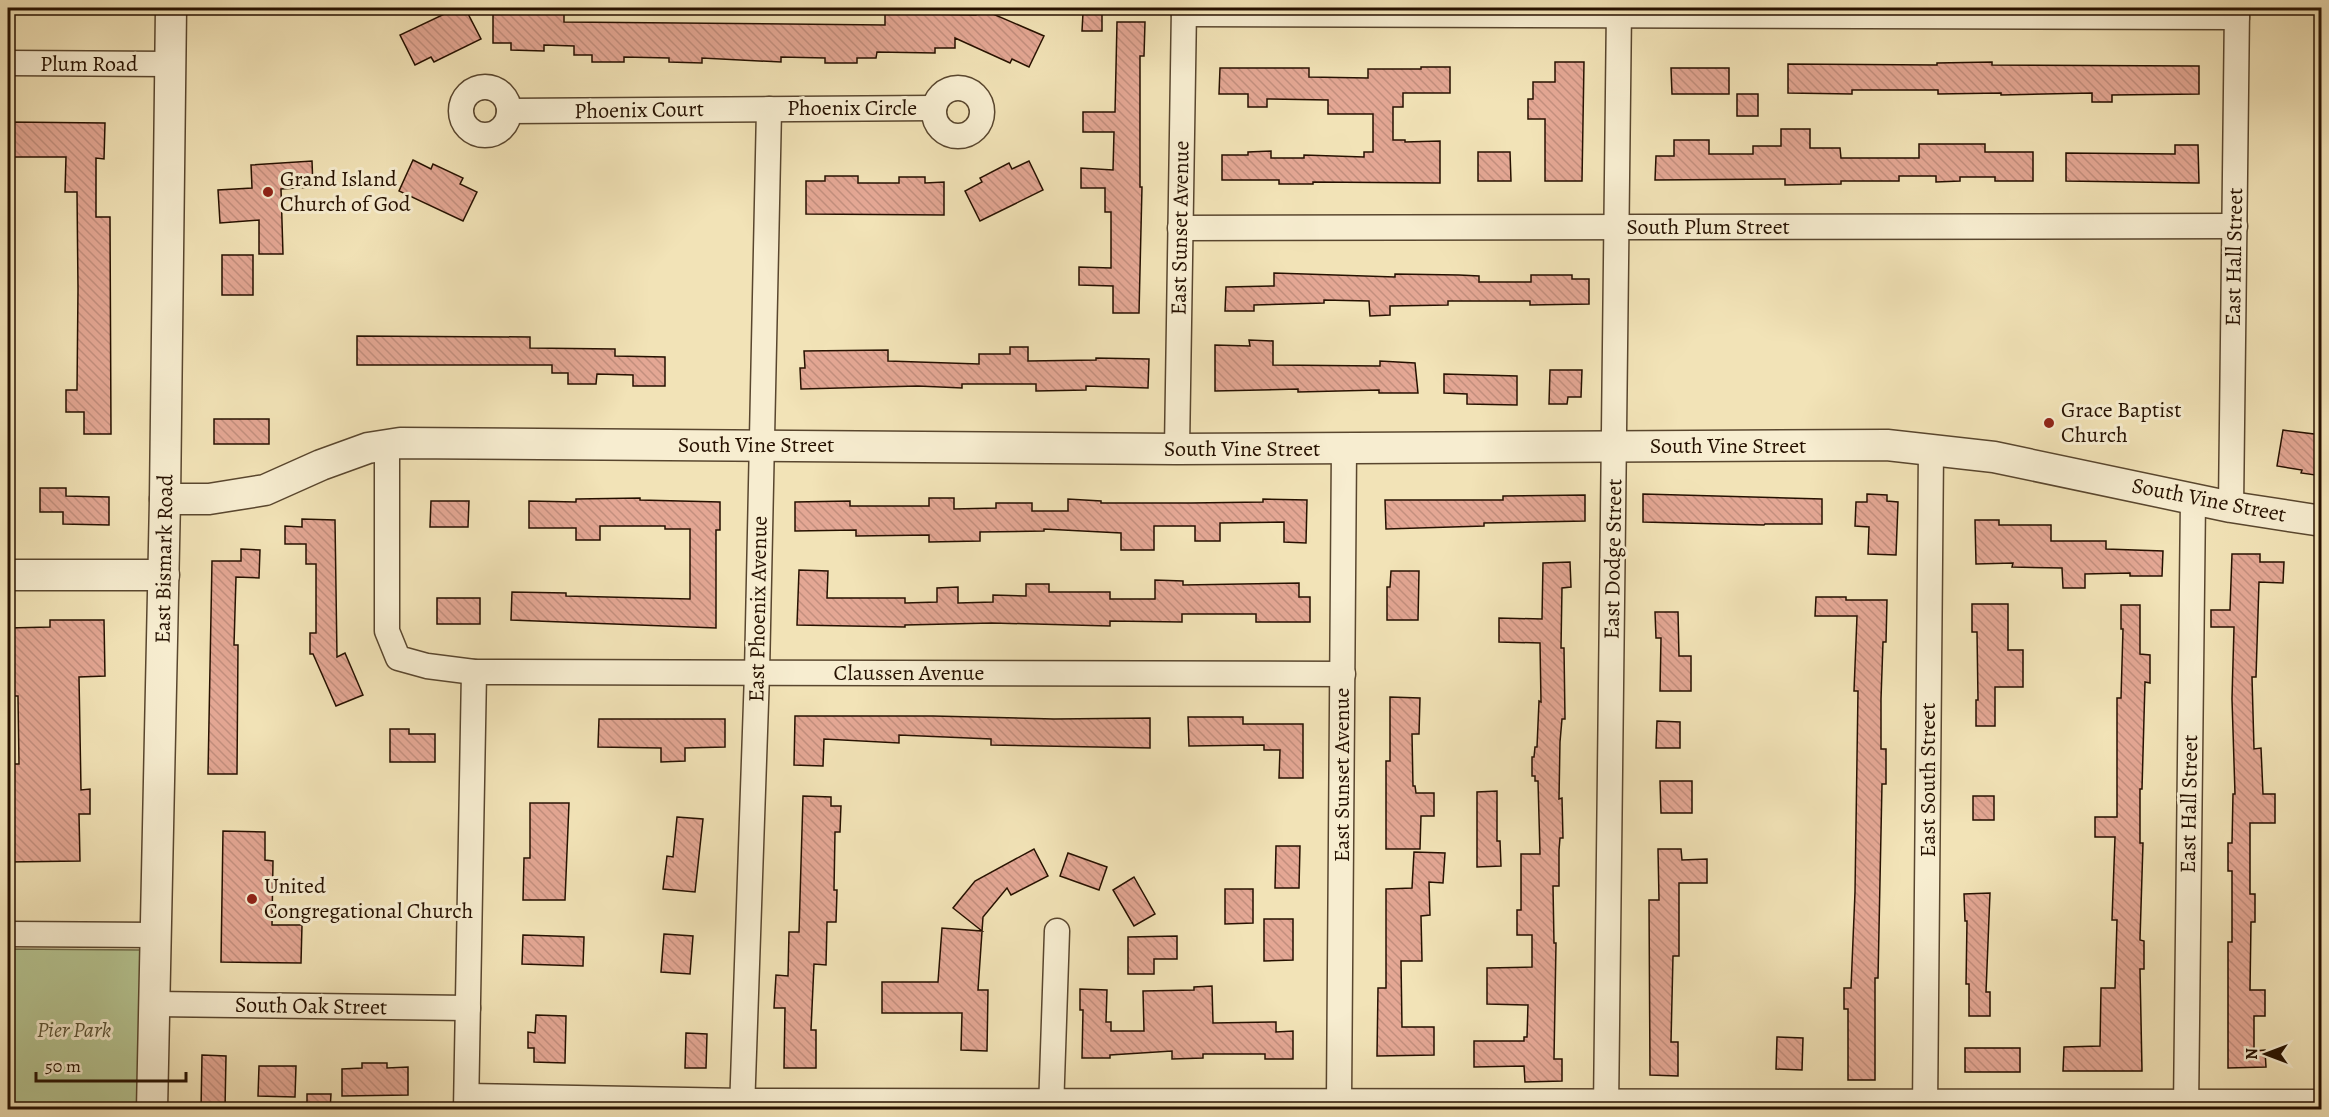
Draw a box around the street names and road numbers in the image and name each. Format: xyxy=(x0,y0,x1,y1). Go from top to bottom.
street label: Plum Road xyxy=(40,49,138,79)
street label: Phoenix Circle xyxy=(787,93,917,123)
street label: Phoenix Court xyxy=(574,94,704,126)
street label: East Sunset Avenue xyxy=(1163,140,1197,316)
street label: East Hall Street xyxy=(2218,187,2250,327)
street label: South Plum Street xyxy=(1626,212,1790,242)
street label: South Vine Street xyxy=(678,430,834,460)
street label: South Vine Street xyxy=(1650,431,1806,461)
street label: South Vine Street xyxy=(1164,434,1320,464)
street label: South Vine Street xyxy=(2129,470,2289,530)
street label: East Bismark Road xyxy=(148,474,180,644)
street label: East Dodge Street xyxy=(1597,478,1629,640)
street label: East Phoenix Avenue xyxy=(741,515,775,703)
street label: Claussen Avenue xyxy=(834,658,984,688)
street label: East Sunset Avenue xyxy=(1327,688,1357,862)
street label: East South Street xyxy=(1913,703,1943,857)
street label: East Hall Street xyxy=(2173,734,2205,874)
street label: South Oak Street xyxy=(235,990,387,1022)

